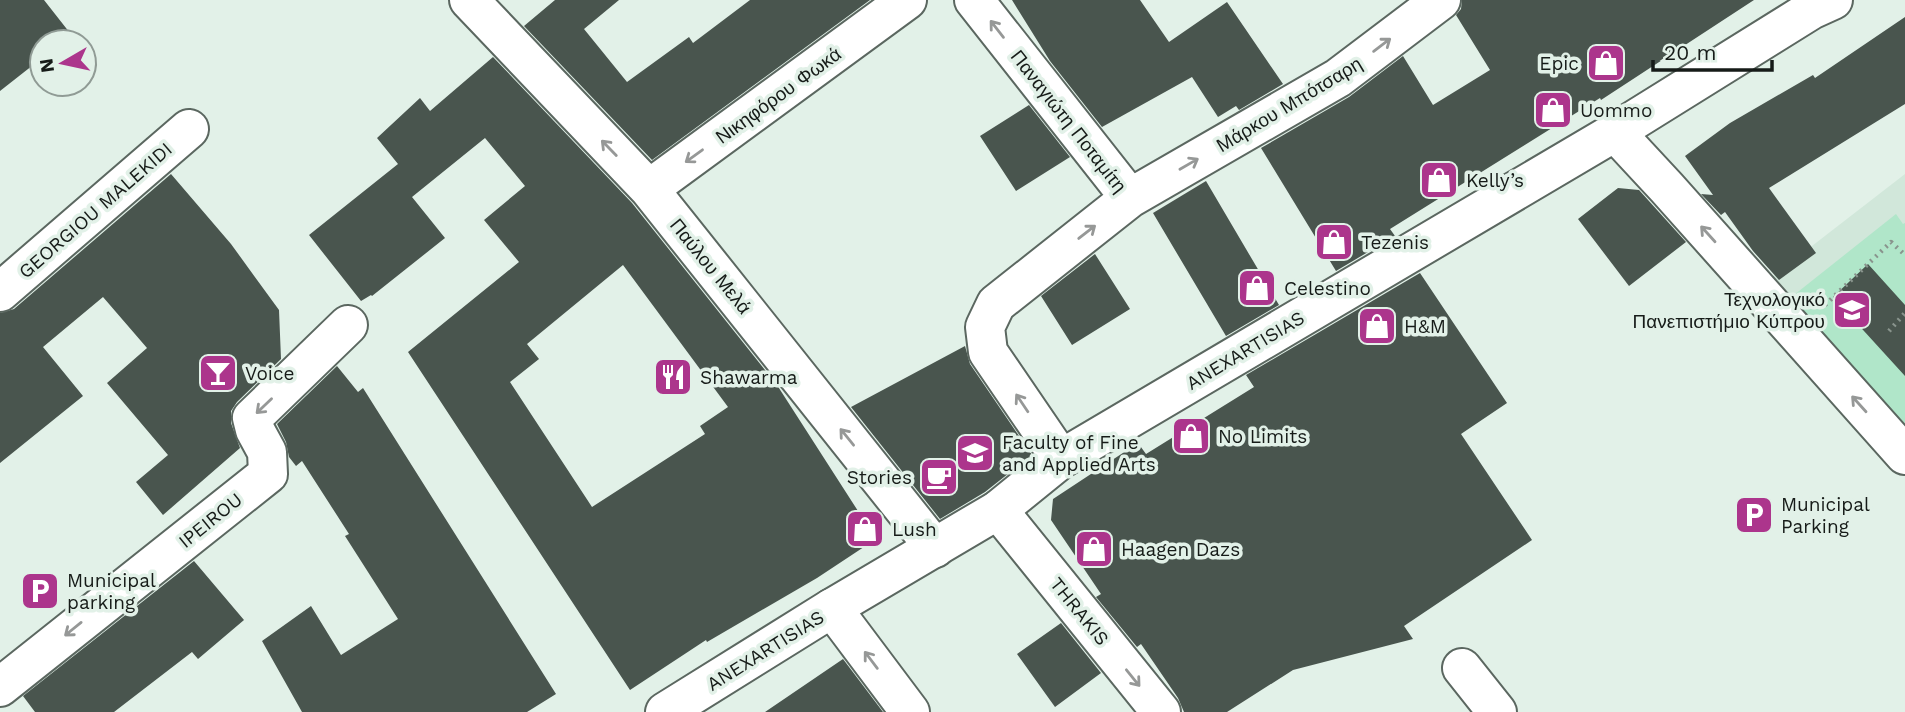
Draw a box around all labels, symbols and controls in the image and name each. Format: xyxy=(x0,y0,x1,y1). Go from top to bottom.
one-way arrow xyxy=(989,20,1004,39)
north arrow xyxy=(28,28,98,98)
scale bar xyxy=(1653,28,1772,72)
one-way arrow xyxy=(1372,37,1391,52)
text: 20 m xyxy=(1664,40,1716,65)
street label: Νικηφόρου Φωκά xyxy=(711,42,845,149)
shop icon: Epic xyxy=(1585,42,1627,84)
street label: Παναγιώτη Ποταμίτη xyxy=(1006,46,1131,197)
street label: Μάρκου Μπότσαρη xyxy=(1212,52,1366,157)
place label: Epic xyxy=(1539,52,1579,75)
text: N xyxy=(34,57,59,74)
shop icon: Uommo xyxy=(1532,89,1574,131)
place label: Uommo xyxy=(1580,99,1652,122)
street label: GEORGIOU MALEKIDI xyxy=(14,138,177,283)
one-way arrow xyxy=(601,140,618,157)
one-way arrow xyxy=(685,149,704,164)
one-way arrow xyxy=(1178,157,1199,170)
shop icon: Kelly’s xyxy=(1418,159,1460,201)
place label: Kelly’s xyxy=(1466,169,1524,192)
street label: Παύλου Μελά xyxy=(665,214,756,319)
shop icon: Tezenis xyxy=(1313,221,1355,263)
one-way arrow xyxy=(1077,225,1095,240)
one-way arrow xyxy=(1700,226,1717,243)
place label: Tezenis xyxy=(1361,231,1429,254)
shop icon: Celestino xyxy=(1236,267,1278,309)
place label: Celestino xyxy=(1284,277,1371,300)
place label: Τεχνολογικό Πανεπιστήμιο Κύπρου xyxy=(1632,288,1825,333)
school or university icon: Τεχνολογικό Πανεπιστήμιο Κύπρου xyxy=(1831,289,1873,331)
shop icon: H&M xyxy=(1356,305,1398,347)
street label: ANEXARTISIAS xyxy=(1182,306,1309,395)
place label: H&M xyxy=(1404,315,1446,338)
bar icon: Voice xyxy=(197,352,239,394)
restaurant icon: Shawarma xyxy=(652,356,694,398)
place label: Voice xyxy=(245,362,295,385)
place label: Shawarma xyxy=(700,366,798,389)
one-way arrow xyxy=(1015,394,1030,413)
one-way arrow xyxy=(1851,396,1868,413)
one-way arrow xyxy=(255,398,272,415)
shop icon: No Limits xyxy=(1170,415,1212,457)
place label: No Limits xyxy=(1218,425,1307,448)
one-way arrow xyxy=(839,428,855,446)
place label: Faculty of Fine and Applied Arts xyxy=(1002,431,1156,476)
school or university icon: Faculty of Fine and Applied Arts xyxy=(954,432,996,474)
cafe icon: Stories xyxy=(918,456,960,498)
place label: Stories xyxy=(847,466,912,489)
street label: IPEIROU xyxy=(174,488,247,553)
place label: Municipal Parking xyxy=(1781,493,1870,538)
parking icon: Municipal Parking xyxy=(1733,494,1775,536)
shop icon: Lush xyxy=(844,508,886,550)
place label: Lush xyxy=(892,518,937,541)
shop icon: Haagen Dazs xyxy=(1073,528,1115,570)
place label: Haagen Dazs xyxy=(1121,538,1240,561)
place label: Municipal parking xyxy=(67,569,156,614)
parking icon: Municipal parking xyxy=(19,570,61,612)
street label: THRAKIS xyxy=(1045,573,1114,650)
street label: ANEXARTISIAS xyxy=(702,605,828,696)
one-way arrow xyxy=(64,622,83,637)
one-way arrow xyxy=(863,651,878,670)
one-way arrow xyxy=(1125,668,1141,686)

